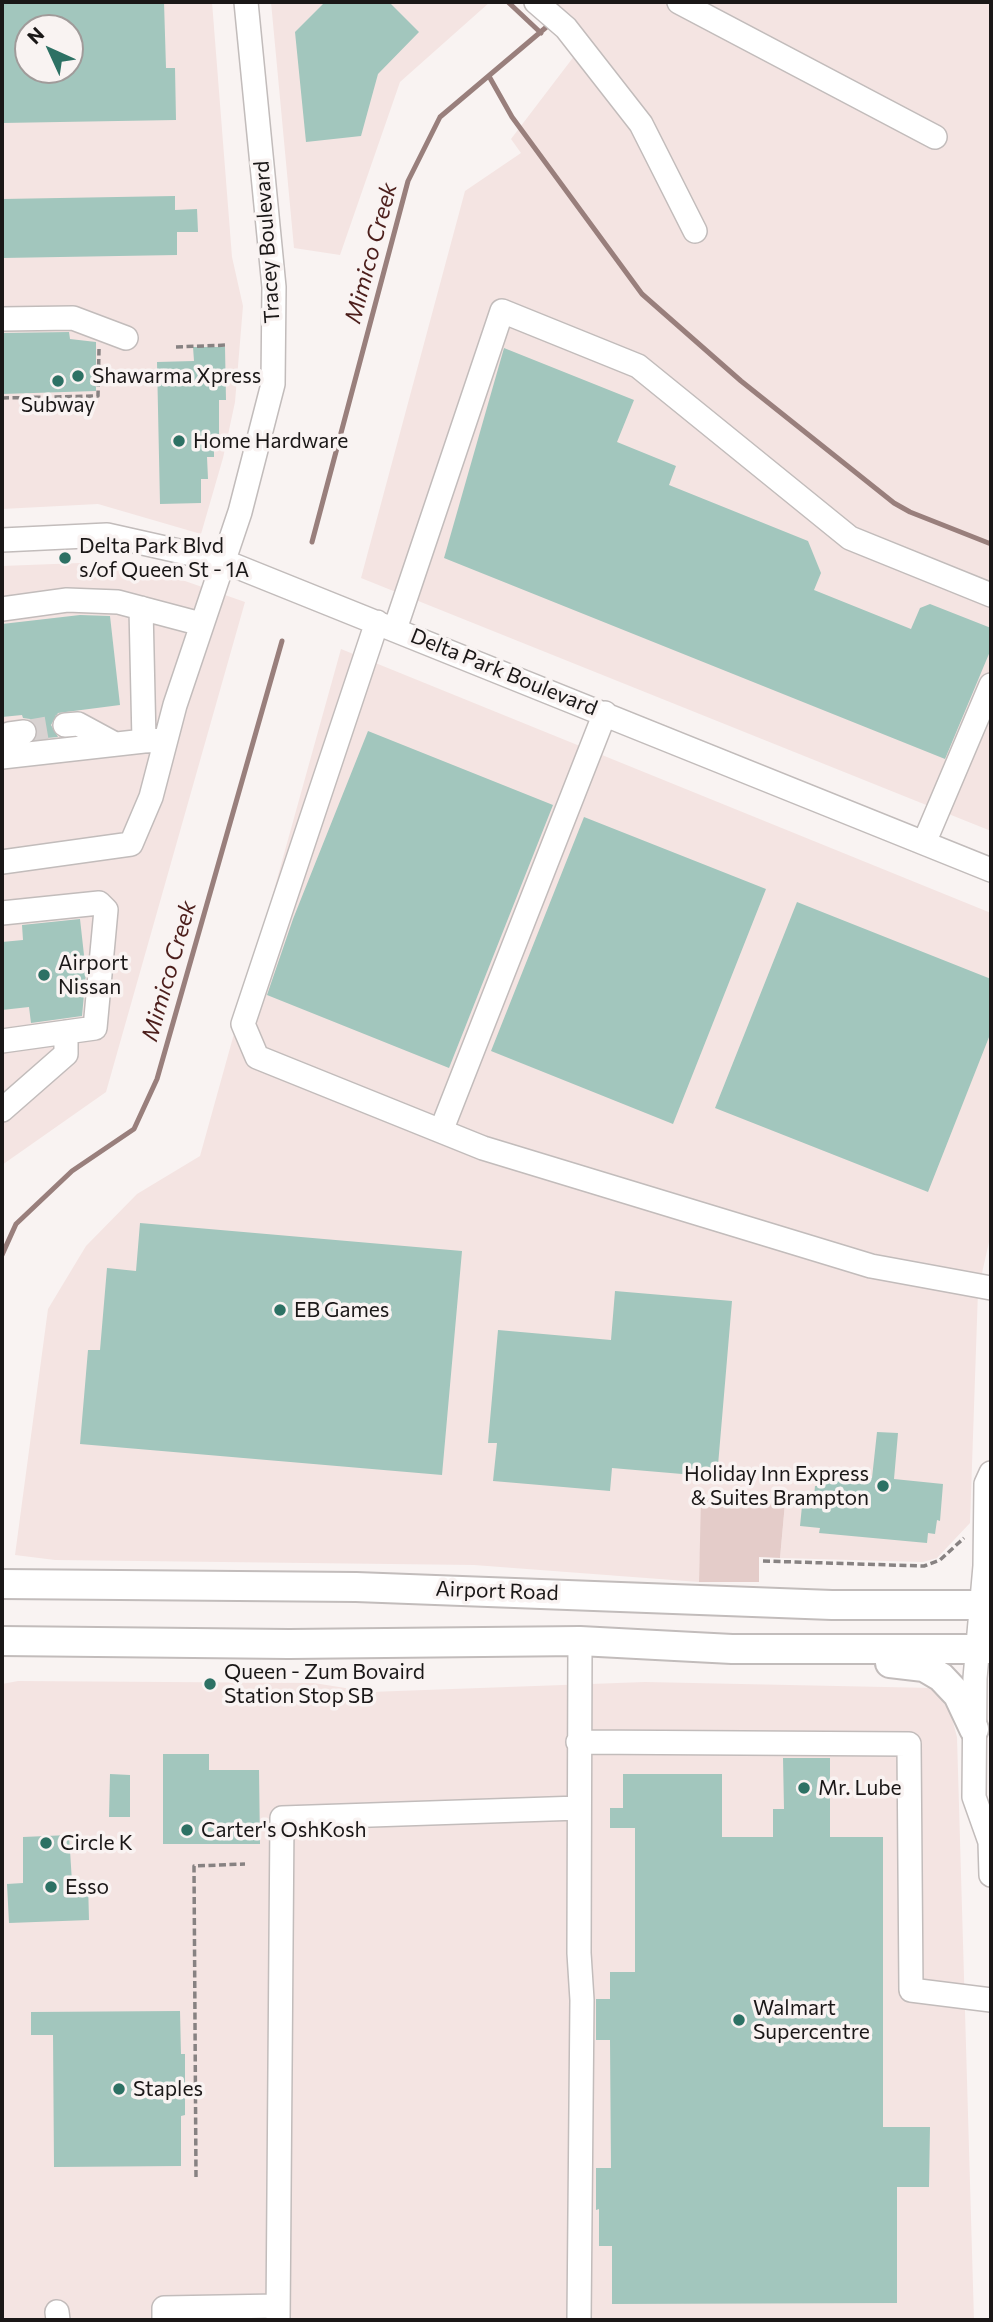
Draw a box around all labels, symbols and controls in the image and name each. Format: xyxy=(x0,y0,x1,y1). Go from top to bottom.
north arrow xyxy=(14,14,84,84)
text: N xyxy=(22,22,48,48)
street label: Tracey Boulevard xyxy=(249,160,285,324)
water label: Mimico Creek xyxy=(339,180,403,326)
place label: Shawarma Xpress xyxy=(92,363,261,389)
marker: Shawarma Xpress xyxy=(70,368,86,384)
marker: Subway xyxy=(50,373,66,389)
place label: Subway xyxy=(21,392,95,418)
place label: Home Hardware xyxy=(193,428,348,454)
marker: Home Hardware xyxy=(171,433,187,449)
place label: Delta Park Blvd s/of Queen St - 1A xyxy=(79,533,249,583)
marker: Delta Park Blvd s/of Queen St - 1A xyxy=(57,550,73,566)
street label: Delta Park Boulevard xyxy=(407,623,601,721)
water label: Mimico Creek xyxy=(136,898,202,1044)
place label: Airport Nissan xyxy=(58,950,128,1000)
marker: Airport Nissan xyxy=(36,967,52,983)
place label: EB Games xyxy=(294,1297,389,1323)
marker: EB Games xyxy=(272,1302,288,1318)
place label: Holiday Inn Express & Suites Brampton xyxy=(684,1461,869,1511)
marker: Holiday Inn Express & Suites Brampton xyxy=(875,1478,891,1494)
street label: Airport Road xyxy=(435,1576,559,1606)
place label: Queen - Zum Bovaird Station Stop SB xyxy=(224,1659,425,1709)
marker: Queen - Zum Bovaird Station Stop SB xyxy=(202,1676,218,1692)
place label: Mr. Lube xyxy=(818,1775,902,1801)
marker: Mr. Lube xyxy=(796,1780,812,1796)
place label: Carter's OshKosh xyxy=(201,1817,367,1843)
marker: Carter's OshKosh xyxy=(179,1822,195,1838)
place label: Circle K xyxy=(60,1830,133,1856)
marker: Circle K xyxy=(38,1835,54,1851)
place label: Esso xyxy=(65,1874,109,1900)
marker: Esso xyxy=(43,1879,59,1895)
place label: Walmart Supercentre xyxy=(753,1995,870,2045)
marker: Walmart Supercentre xyxy=(731,2012,747,2028)
place label: Staples xyxy=(133,2076,203,2102)
marker: Staples xyxy=(111,2081,127,2097)

